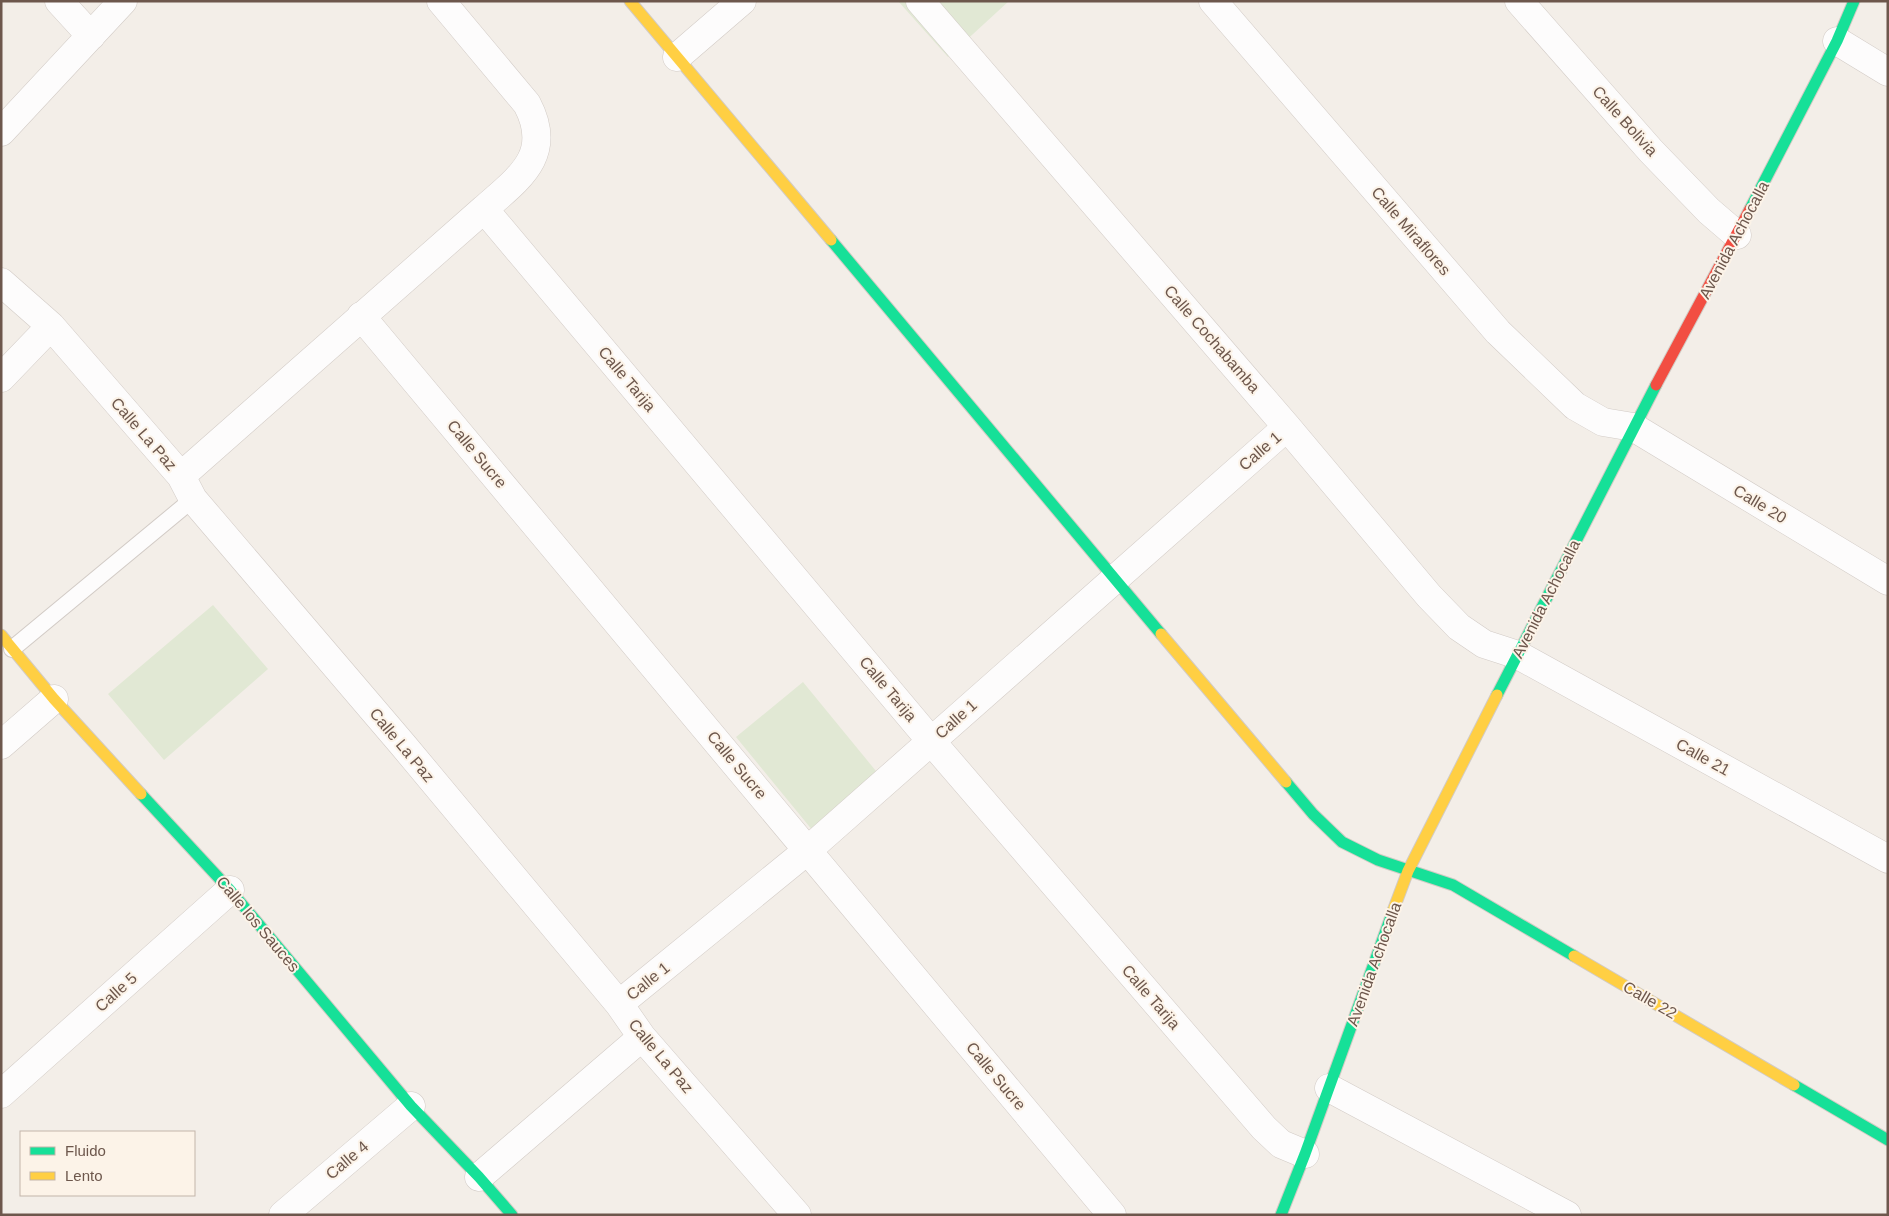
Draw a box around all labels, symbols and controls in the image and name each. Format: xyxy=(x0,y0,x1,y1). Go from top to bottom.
street label: Calle Bolivia xyxy=(1589,83,1661,159)
street label: Avenida Achocalla xyxy=(1696,178,1772,302)
street label: Calle Miraflores xyxy=(1368,183,1454,279)
street label: Calle Cochabamba xyxy=(1161,282,1263,396)
street label: Calle Tarija xyxy=(595,343,659,415)
street label: Calle La Paz xyxy=(108,394,180,474)
street label: Calle Sucre xyxy=(444,417,510,491)
street label: Calle 1 xyxy=(1236,428,1284,474)
street label: Calle 20 xyxy=(1730,482,1790,526)
street label: Avenida Achocalla xyxy=(1509,537,1583,661)
street label: Calle Tarija xyxy=(856,653,920,725)
street label: Calle 1 xyxy=(932,696,980,742)
street label: Calle La Paz xyxy=(366,705,438,785)
street label: Calle Sucre xyxy=(704,728,770,802)
street label: Calle 21 xyxy=(1673,735,1733,779)
street label: Calle los Sauces xyxy=(213,873,303,975)
street label: Avenida Achocalla xyxy=(1344,900,1404,1028)
street label: Calle 1 xyxy=(623,959,673,1003)
street label: Calle Tarija xyxy=(1119,962,1183,1032)
street label: Calle 5 xyxy=(92,969,140,1015)
street label: Calle 22 xyxy=(1620,978,1680,1022)
street label: Calle La Paz xyxy=(625,1016,697,1096)
street label: Calle Sucre xyxy=(963,1039,1029,1113)
legend xyxy=(20,1131,195,1196)
street label: Calle 4 xyxy=(322,1137,372,1183)
text: Fluido xyxy=(65,1142,106,1159)
text: Lento xyxy=(65,1167,103,1184)

